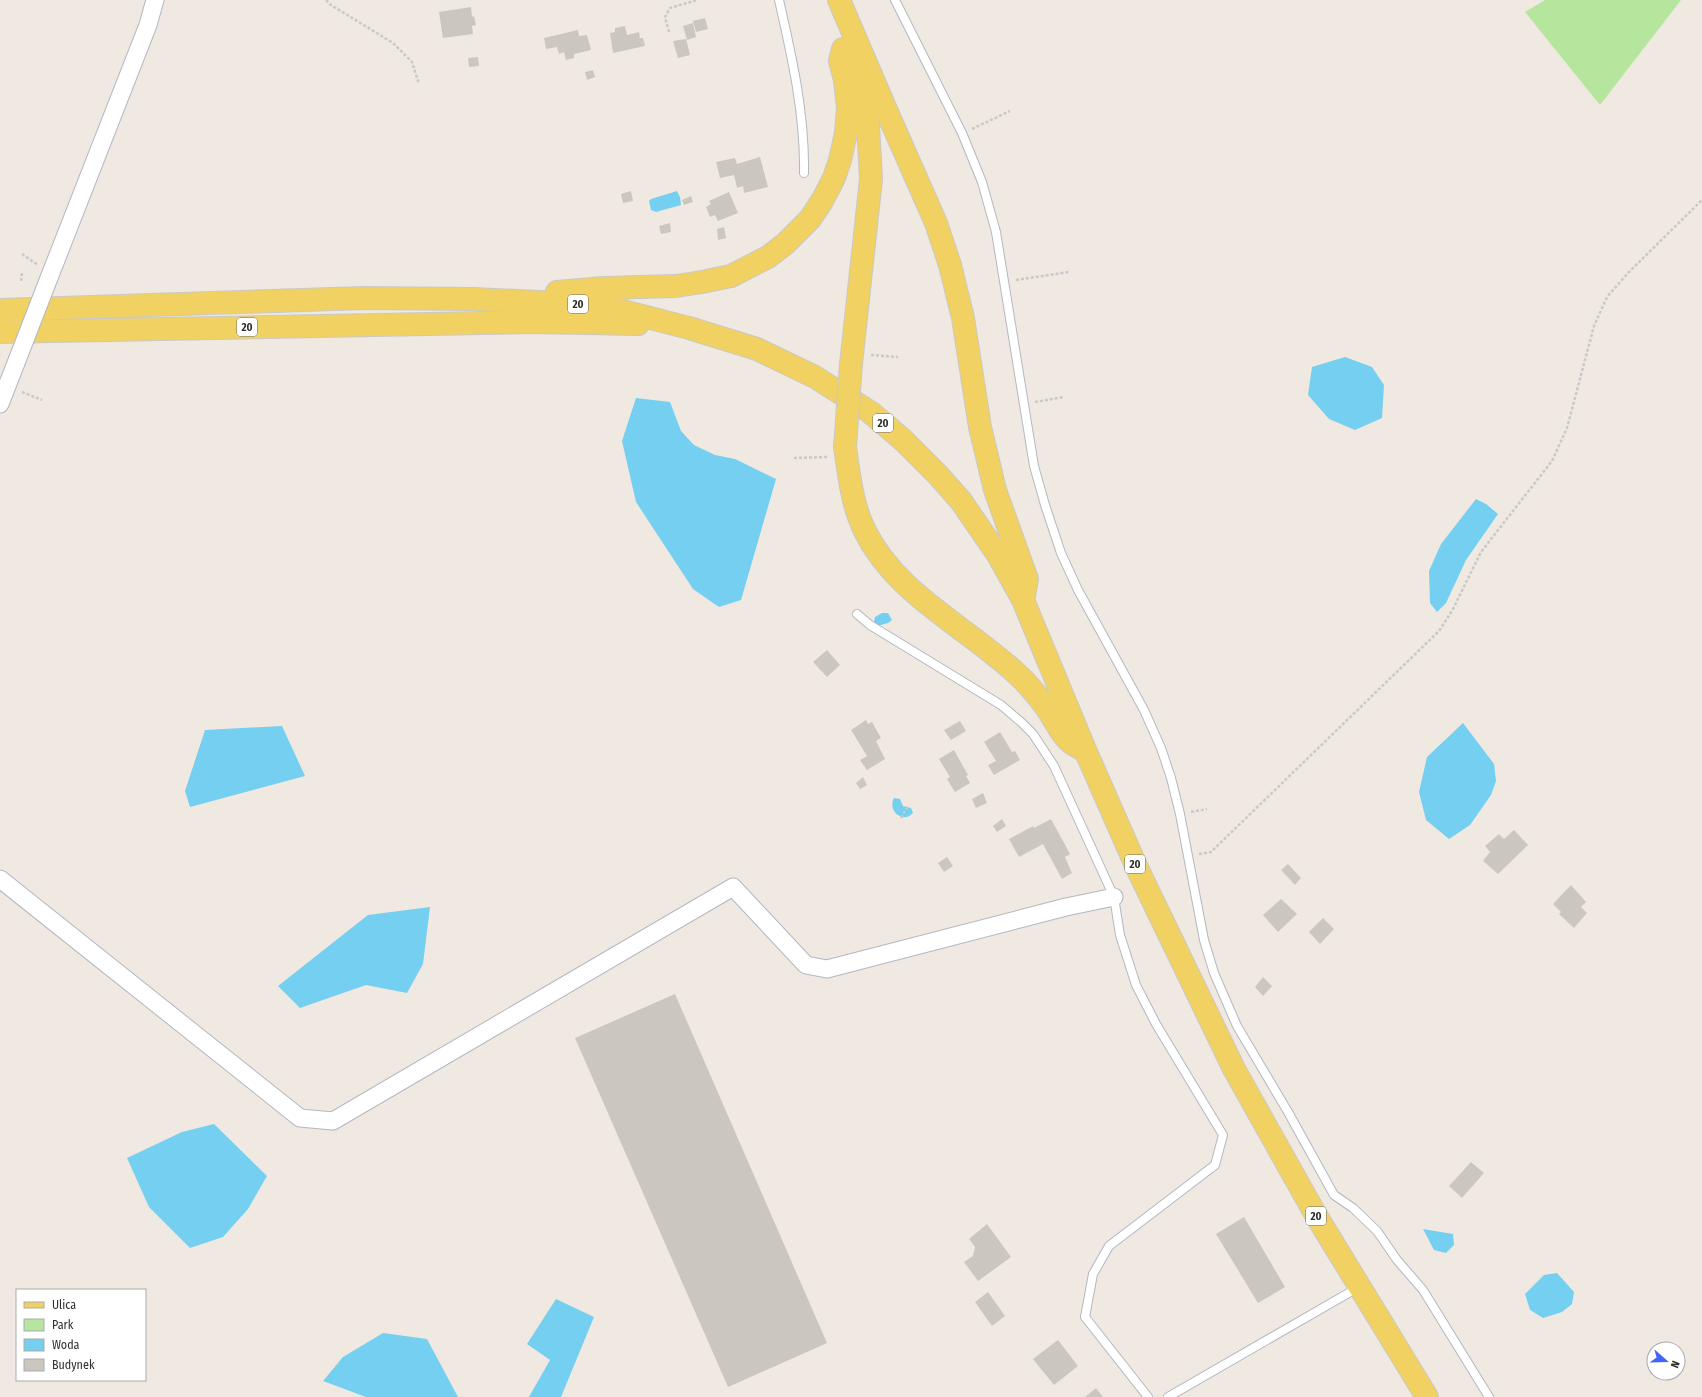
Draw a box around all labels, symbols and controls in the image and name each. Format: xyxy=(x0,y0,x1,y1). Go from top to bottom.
road number: 20 xyxy=(568,295,588,313)
road number: 20 xyxy=(237,318,257,336)
road number: 20 xyxy=(873,414,893,432)
road number: 20 xyxy=(1125,855,1145,873)
road number: 20 xyxy=(1306,1207,1326,1225)
legend xyxy=(16,1289,146,1381)
text: Ulica xyxy=(52,1298,76,1312)
text: Park xyxy=(52,1318,74,1332)
text: Woda xyxy=(52,1338,80,1352)
north arrow xyxy=(1646,1341,1686,1381)
text: Budynek xyxy=(52,1358,95,1372)
text: N xyxy=(1668,1359,1682,1370)

